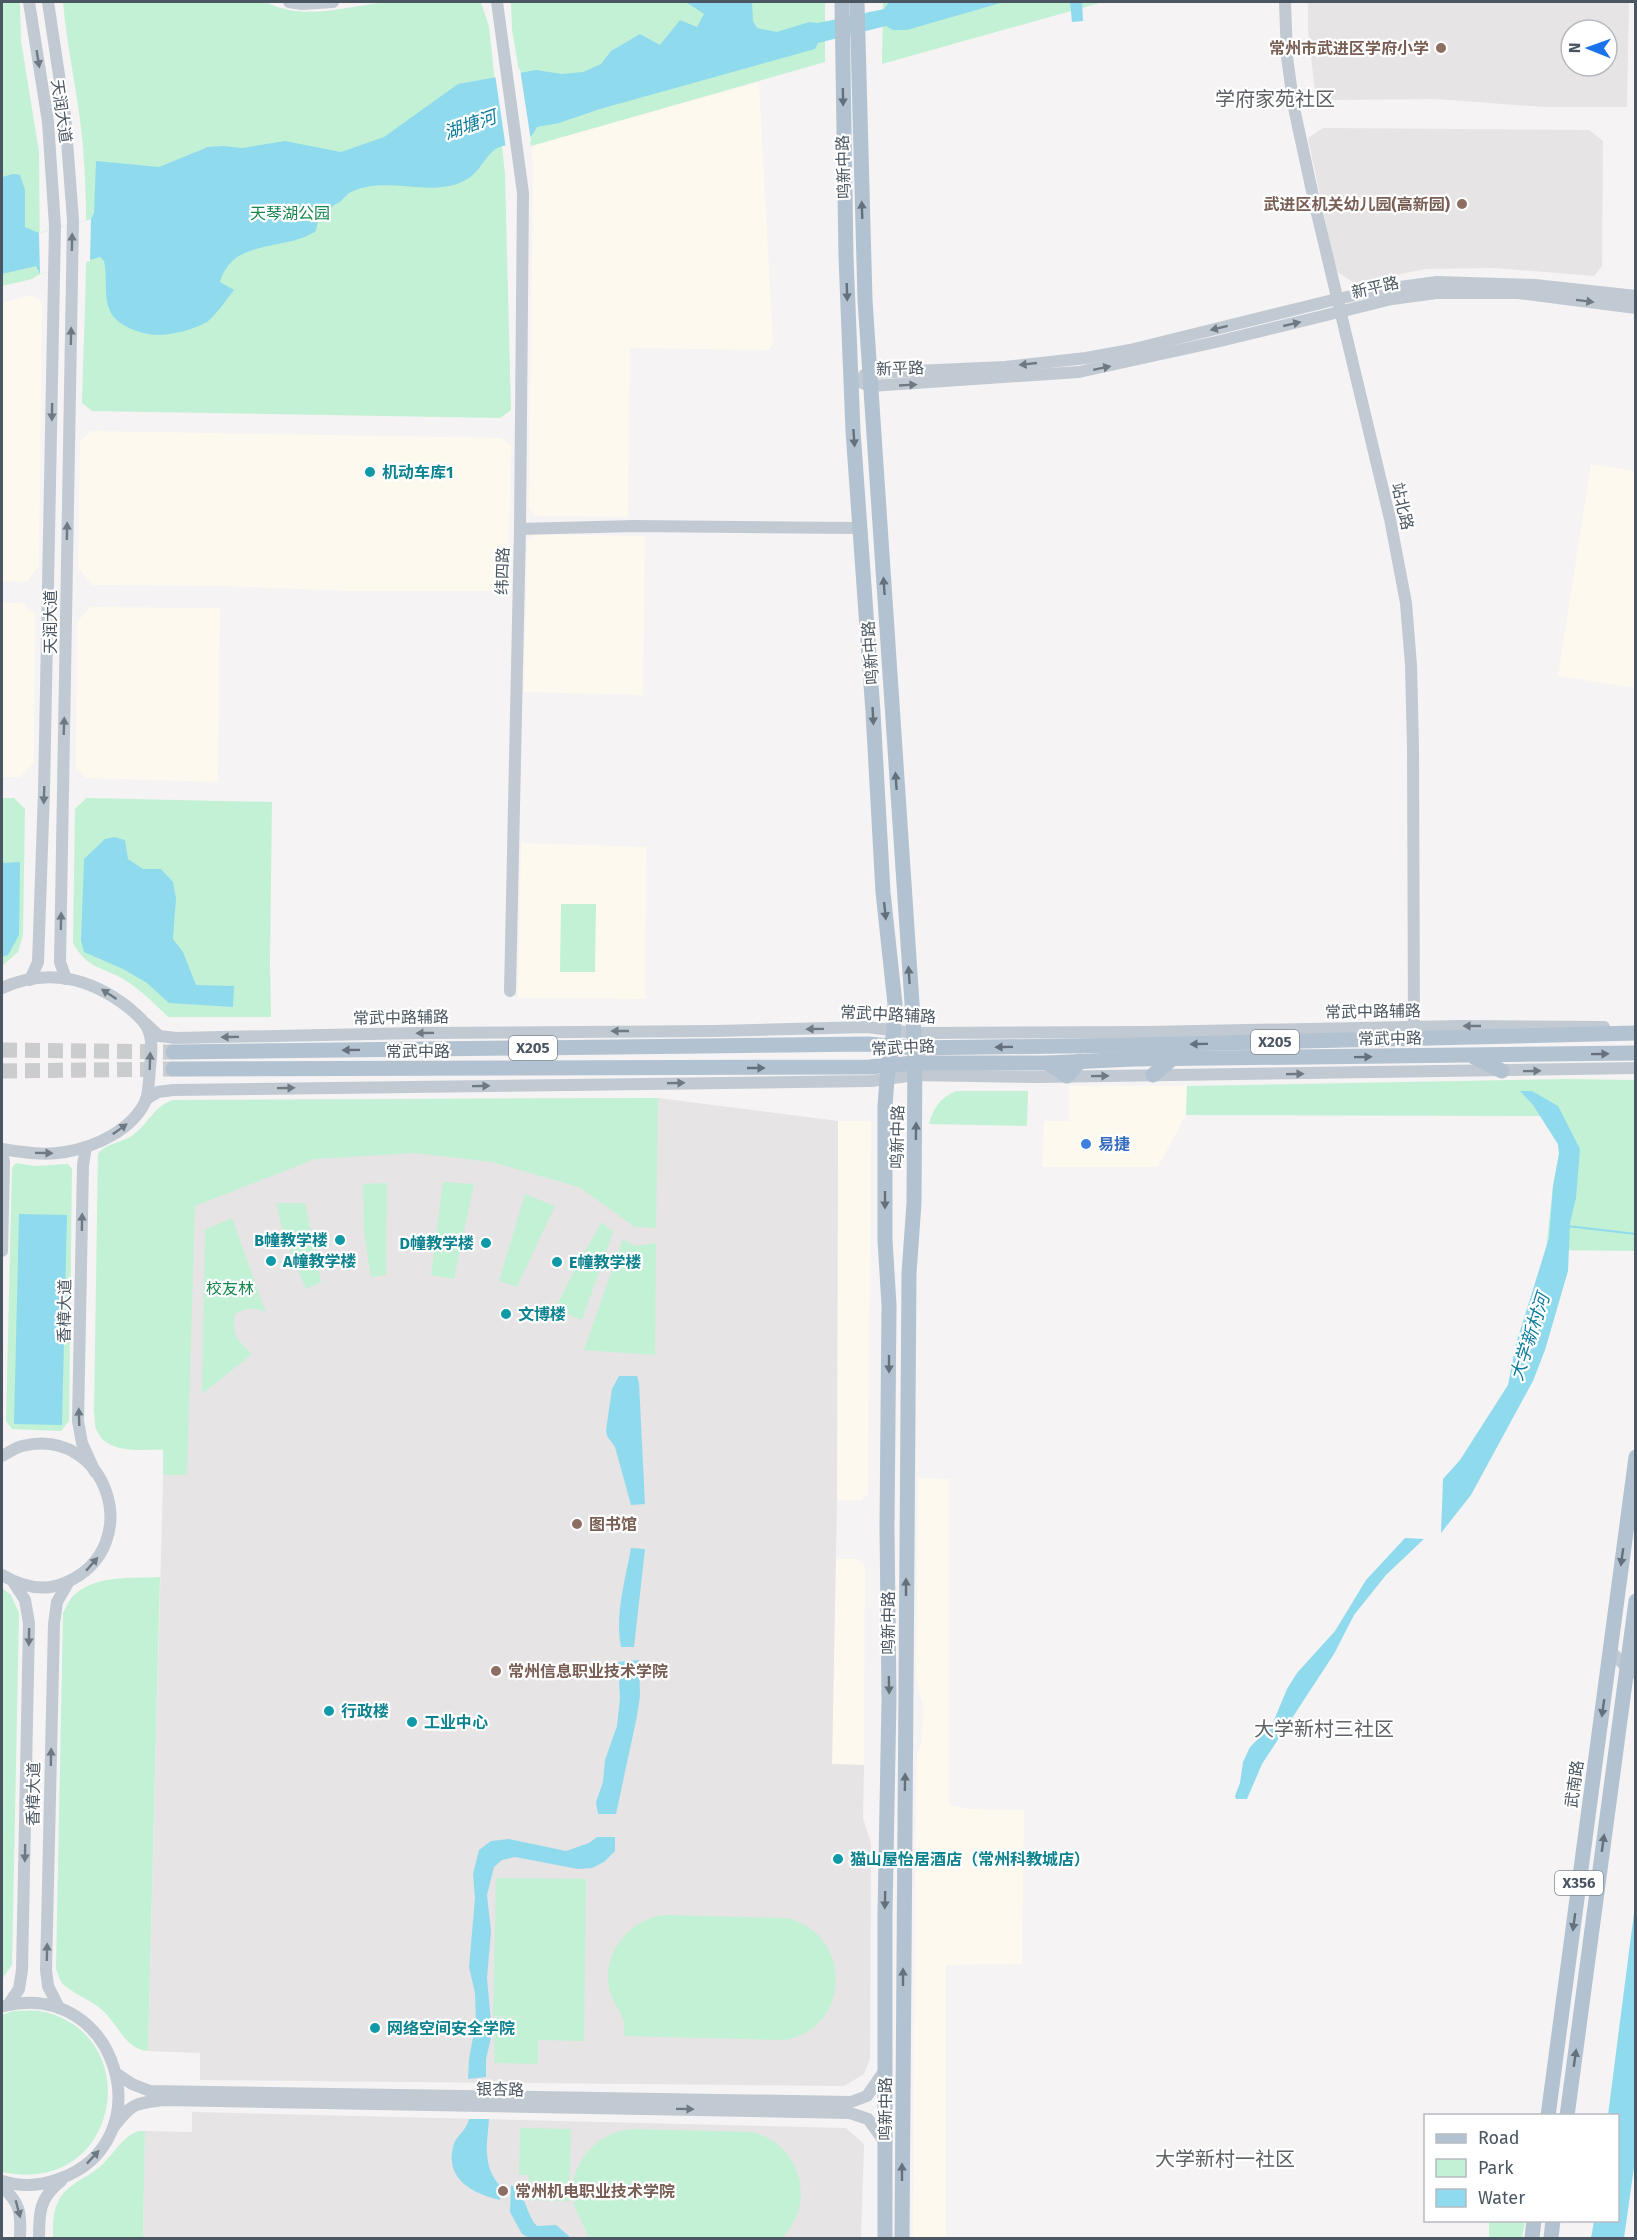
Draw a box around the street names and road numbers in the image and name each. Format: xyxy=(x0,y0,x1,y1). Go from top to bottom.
street label: 天润大道 xyxy=(48,78,75,144)
street label: 鸣新中路 xyxy=(833,135,854,199)
street label: 新平路 xyxy=(1350,273,1401,302)
street label: 新平路 xyxy=(876,358,924,379)
street label: 站北路 xyxy=(1388,481,1417,532)
street label: 纬四路 xyxy=(492,547,513,595)
street label: 天润大道 xyxy=(41,590,60,654)
street label: 鸣新中路 xyxy=(859,620,882,686)
street label: 常武中路辅路 xyxy=(1325,1001,1421,1022)
street label: 常武中路辅路 xyxy=(840,1002,936,1026)
street label: 常武中路辅路 xyxy=(353,1007,449,1028)
street label: 常武中路 xyxy=(1358,1028,1422,1049)
road number: X205 xyxy=(1251,1030,1299,1054)
road number: X205 xyxy=(509,1036,557,1060)
street label: 常武中路 xyxy=(871,1036,935,1059)
street label: 常武中路 xyxy=(386,1042,450,1061)
street label: 鸣新中路 xyxy=(887,1105,908,1169)
street label: 香樟大道 xyxy=(54,1279,75,1343)
street label: 鸣新中路 xyxy=(879,1591,898,1655)
street label: 武南路 xyxy=(1562,1759,1587,1809)
street label: 香樟大道 xyxy=(23,1762,44,1826)
road number: X356 xyxy=(1555,1871,1603,1895)
street label: 鸣新中路 xyxy=(876,2077,895,2141)
street label: 银杏路 xyxy=(476,2080,524,2099)

